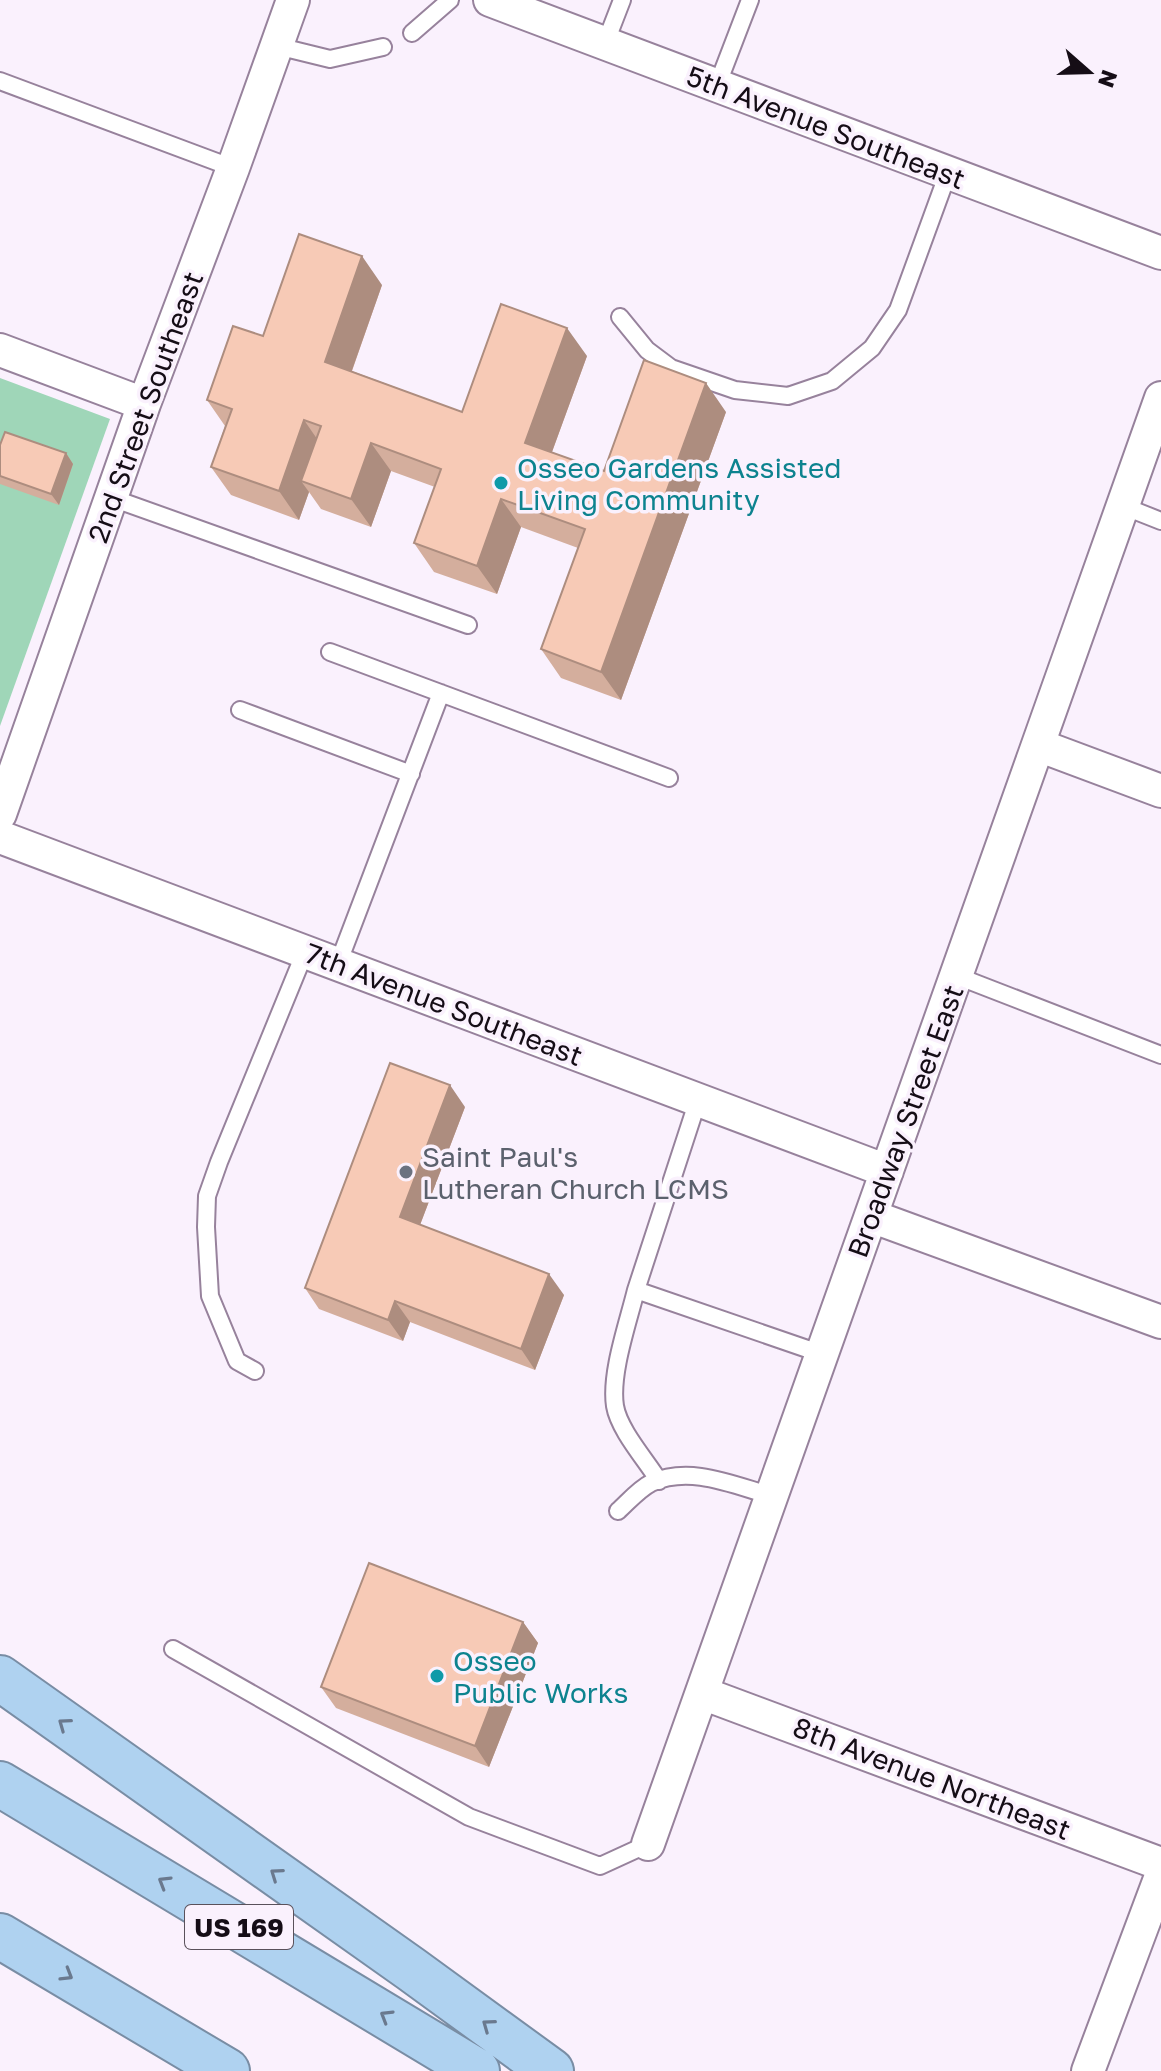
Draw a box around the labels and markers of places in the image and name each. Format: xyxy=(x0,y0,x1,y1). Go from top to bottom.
place label: Osseo Gardens Assisted Living Community xyxy=(517,451,841,516)
marker: Osseo Gardens Assisted Living Community xyxy=(492,474,510,492)
place label: Saint Paul's Lutheran Church LCMS xyxy=(422,1140,729,1205)
marker: Saint Paul's Lutheran Church LCMS xyxy=(397,1163,415,1181)
place label: Osseo Public Works xyxy=(453,1644,628,1709)
marker: Osseo Public Works xyxy=(428,1667,446,1685)

